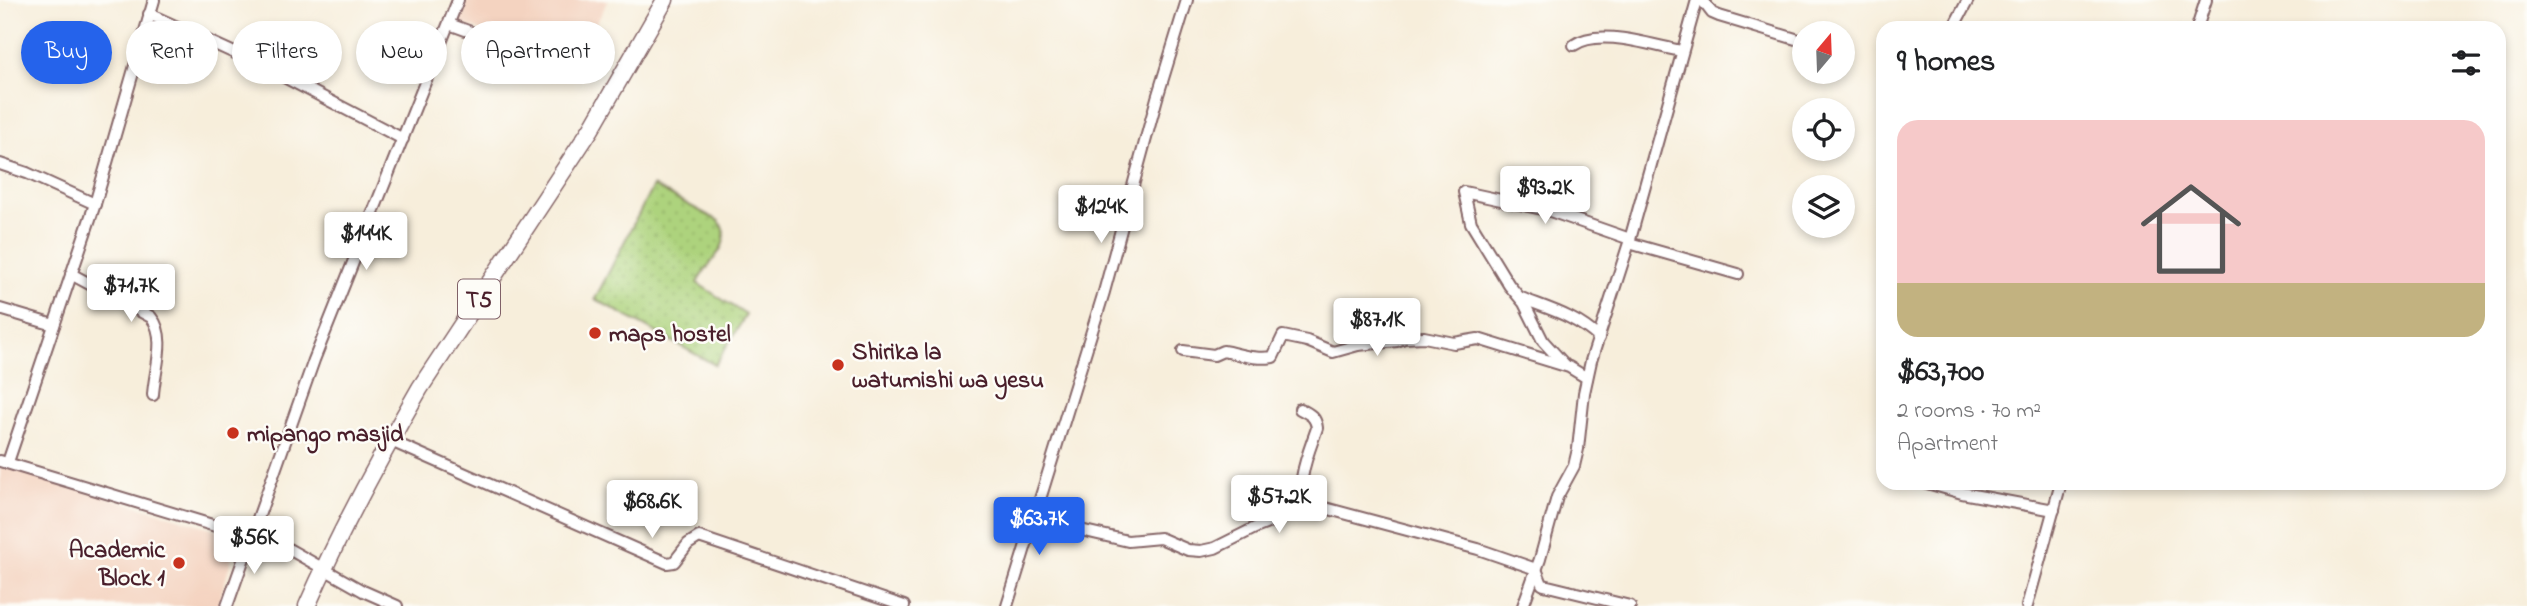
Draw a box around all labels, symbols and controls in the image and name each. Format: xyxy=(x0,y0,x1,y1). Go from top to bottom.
chip: Buy xyxy=(21,21,112,84)
chip: Rent xyxy=(126,21,218,84)
chip: Filters xyxy=(232,21,342,84)
chip: New xyxy=(356,21,447,84)
chip: Apartment xyxy=(461,21,615,84)
north arrow xyxy=(1792,21,1855,84)
map controls xyxy=(1792,21,1855,238)
text: 9 homes xyxy=(1897,41,1995,85)
icon: filters xyxy=(2447,44,2485,82)
button: locate xyxy=(1792,98,1855,161)
pin: $93.2K xyxy=(1488,166,1602,226)
icon: home xyxy=(2128,166,2254,292)
text: $93.2K xyxy=(1516,172,1574,205)
button: layers xyxy=(1792,175,1855,238)
pin: $124K xyxy=(1052,186,1150,245)
text: $124K xyxy=(1074,191,1128,224)
pin: $144K xyxy=(317,212,415,272)
text: $144K xyxy=(340,218,392,251)
pin: $71.7K xyxy=(74,264,188,324)
text: $71.7K xyxy=(103,270,159,303)
road number: T5 xyxy=(458,280,500,318)
pin: $87.1K xyxy=(1320,298,1434,358)
text: $87.1K xyxy=(1349,304,1405,337)
place label: maps hostel xyxy=(609,318,731,353)
marker: maps hostel xyxy=(587,325,603,341)
place label: Shirika la watumishi wa yesu xyxy=(852,336,1044,400)
text: $63,700 xyxy=(1897,351,1984,395)
marker: Shirika la watumishi wa yesu xyxy=(830,357,846,373)
text: 2 rooms · 70 m² xyxy=(1897,395,2041,428)
place label: mipango masjid xyxy=(247,418,404,454)
marker: mipango masjid xyxy=(225,425,241,441)
text: Apartment xyxy=(1897,428,1998,461)
pin: $57.2K xyxy=(1222,476,1336,535)
pin: $68.6K xyxy=(595,480,709,540)
text: $57.2K xyxy=(1247,481,1311,514)
text: $68.6K xyxy=(623,486,681,519)
pin: $63.7K xyxy=(982,498,1096,557)
text: $63.7K xyxy=(1010,503,1068,536)
pin: $56K xyxy=(213,516,295,576)
text: $56K xyxy=(230,522,278,555)
place label: Academic Block 1 xyxy=(69,534,166,597)
marker: Academic Block 1 xyxy=(171,555,187,571)

